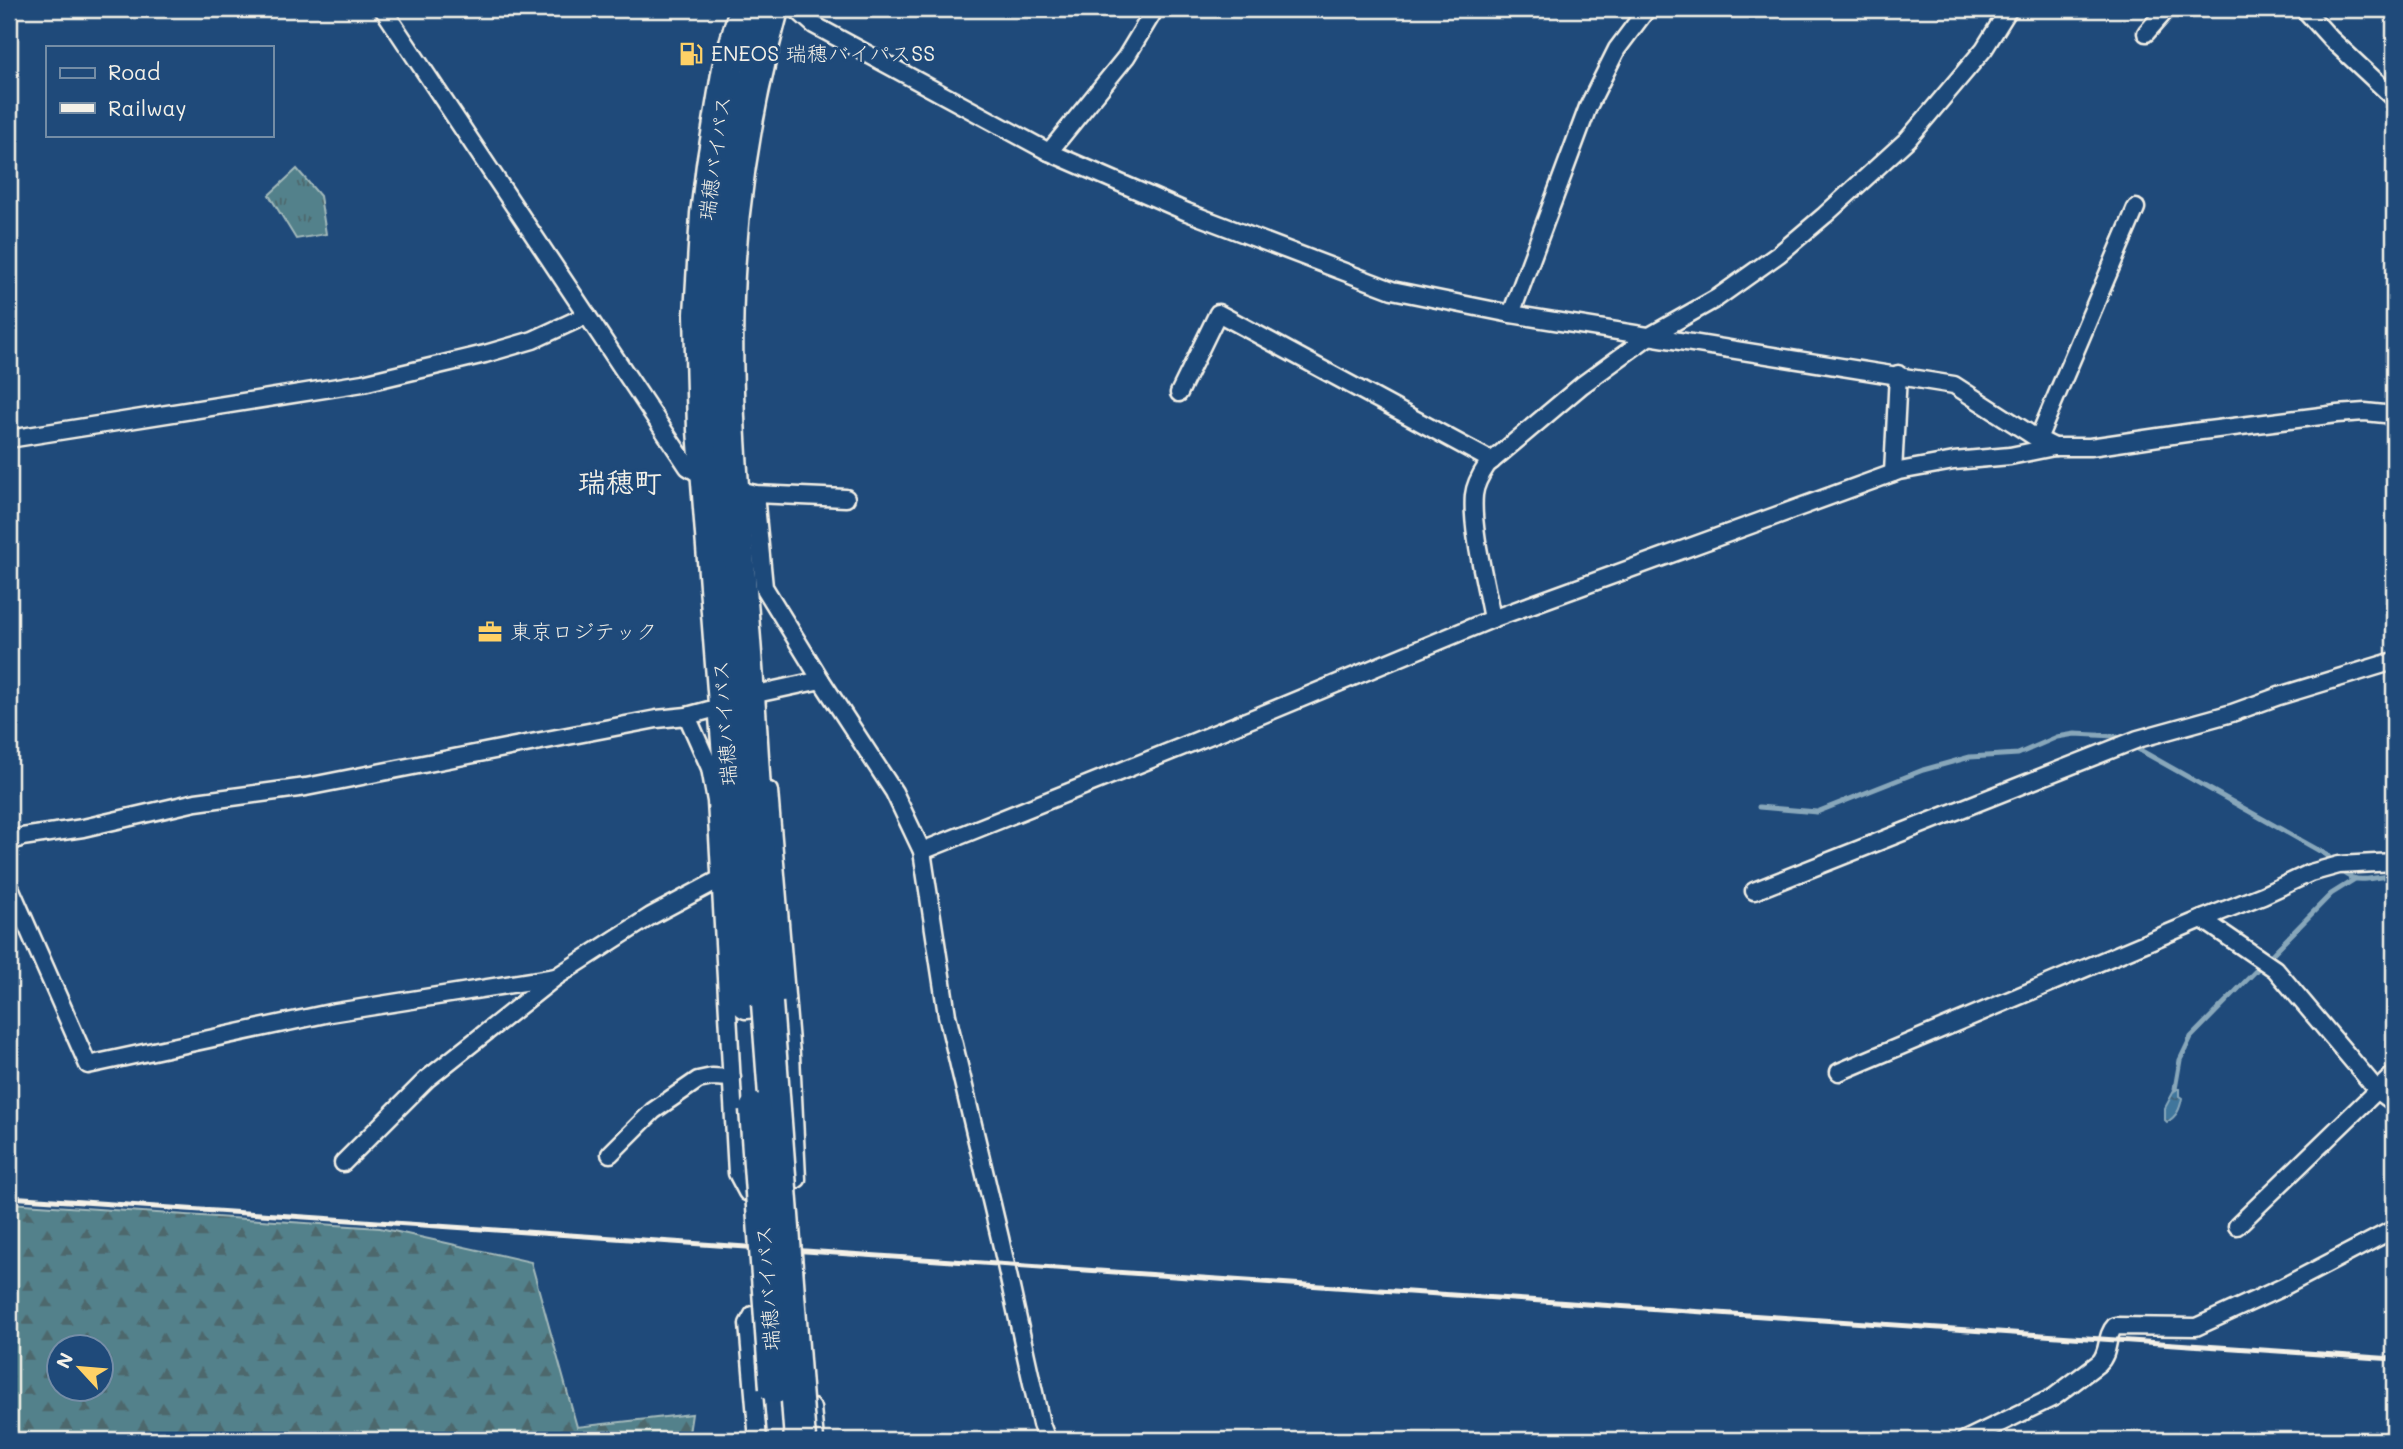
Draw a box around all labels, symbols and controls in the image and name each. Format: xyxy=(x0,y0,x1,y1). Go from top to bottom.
place label: ENEOS 瑞穂バイパスSS xyxy=(711,39,935,66)
fuel station icon: ENEOS 瑞穂バイパスSS xyxy=(677,40,705,68)
legend xyxy=(46,46,273,136)
text: Road xyxy=(108,58,160,85)
text: Railway xyxy=(108,94,187,121)
street label: 瑞穂バイパス xyxy=(691,94,736,222)
district label: 瑞穂町 xyxy=(578,463,662,499)
place label: 東京ロジテック xyxy=(510,617,657,644)
office icon: 東京ロジテック xyxy=(476,618,504,646)
street label: 瑞穂バイパス xyxy=(706,660,741,787)
street label: 瑞穂バイパス xyxy=(749,1225,784,1352)
north arrow xyxy=(46,1334,116,1404)
text: N xyxy=(50,1348,79,1372)

